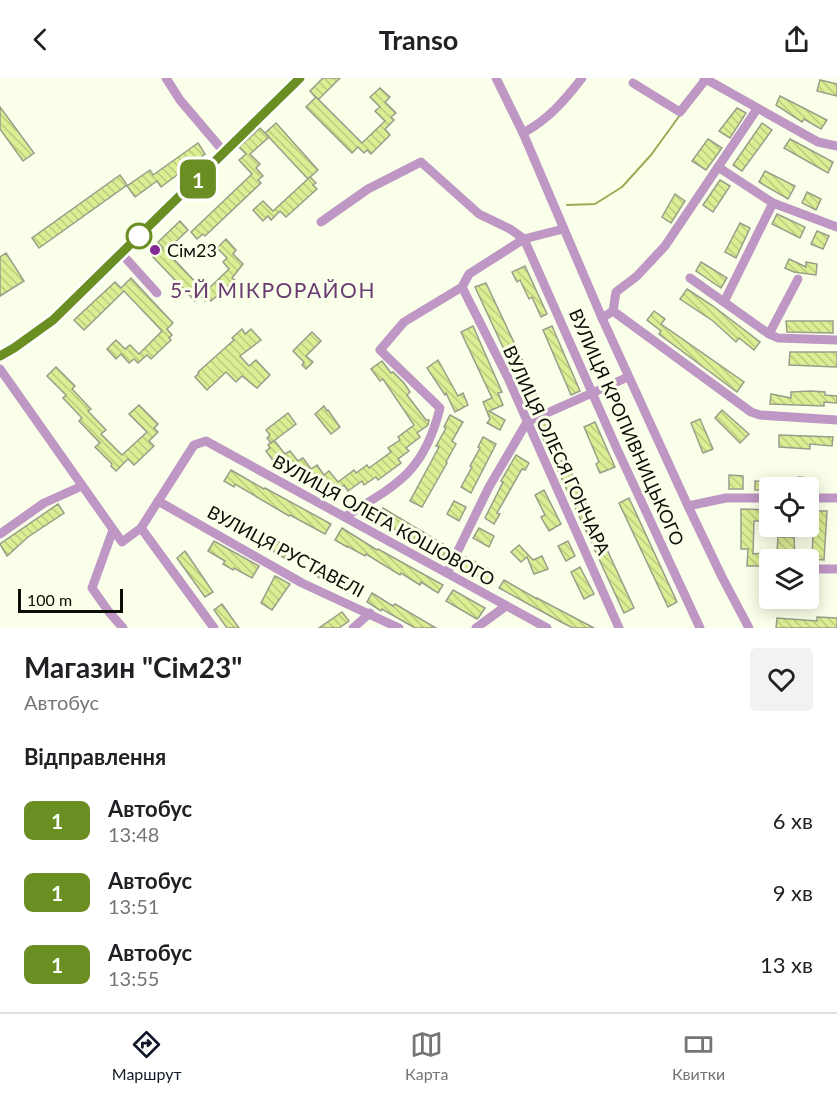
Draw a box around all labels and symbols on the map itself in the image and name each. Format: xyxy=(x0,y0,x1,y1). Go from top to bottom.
line badge: 1 xyxy=(178,160,218,198)
unlabelled marker xyxy=(126,223,152,249)
place label: Сім23 xyxy=(167,239,217,261)
marker: Сім23 xyxy=(148,243,162,257)
district label: 5-Й МІКРОРАЙОН xyxy=(170,277,376,302)
street label: ВУЛИЦЯ КРОПИВНИЦЬКОГО xyxy=(565,305,689,549)
street label: ВУЛИЦЯ ОЛЕСЯ ГОНЧАРА xyxy=(499,342,616,559)
street label: ВУЛИЦЯ ОЛЕГА КОШОВОГО xyxy=(269,450,499,590)
street label: ВУЛИЦЯ РУСТАВЕЛІ xyxy=(204,500,368,602)
scale bar xyxy=(18,586,123,614)

